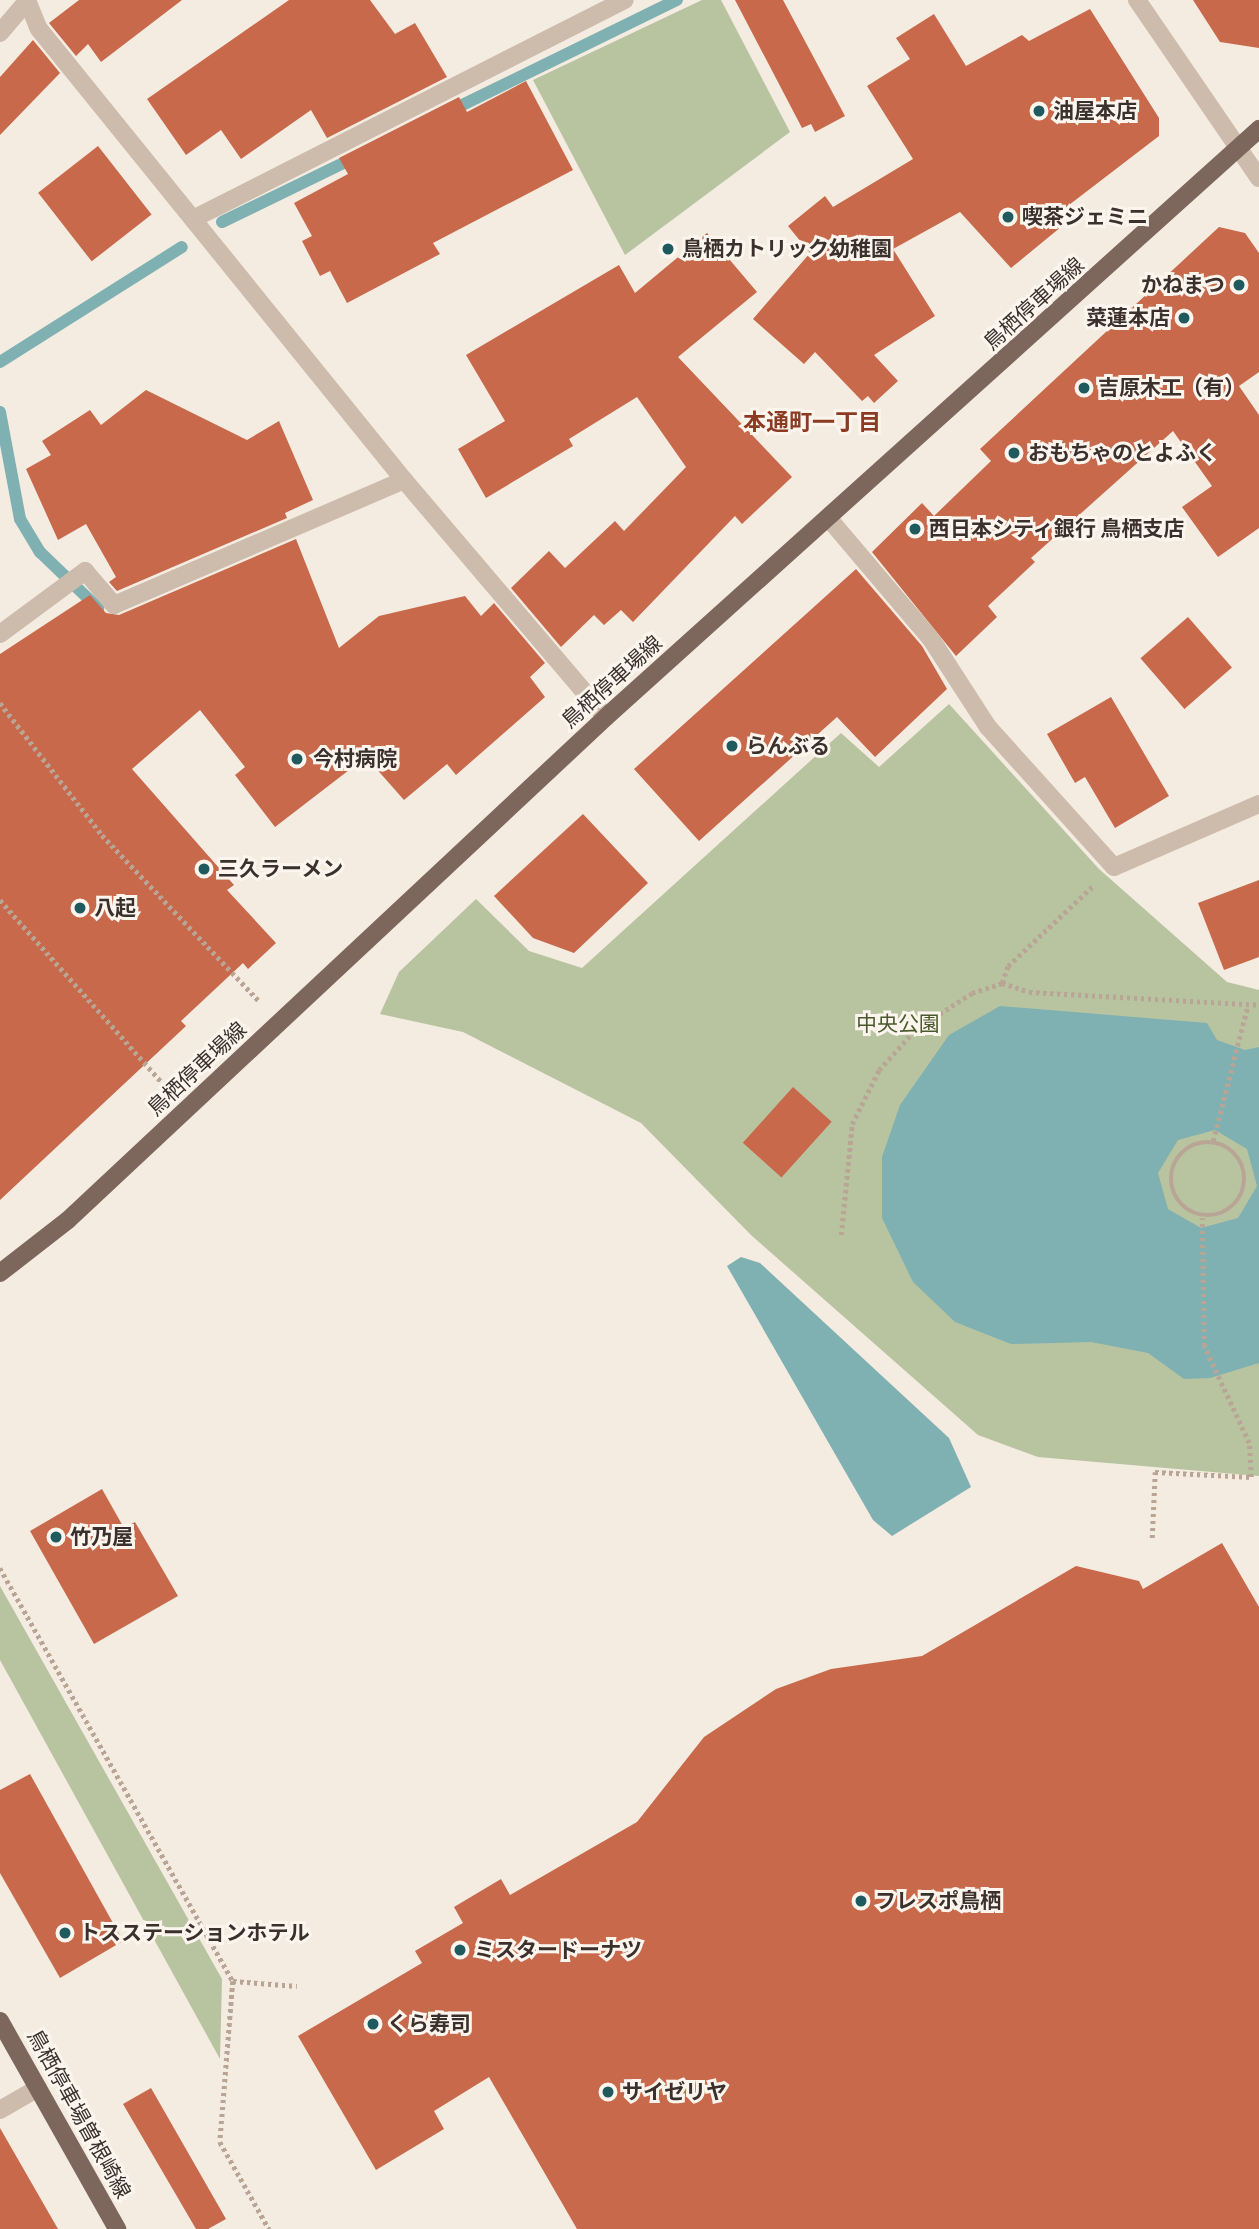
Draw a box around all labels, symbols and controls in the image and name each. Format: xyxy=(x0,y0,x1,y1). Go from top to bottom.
place label: 油屋本店 xyxy=(1053,98,1137,124)
marker: 油屋本店 xyxy=(1031,103,1047,119)
place label: 喫茶ジェミニ xyxy=(1022,204,1148,230)
marker: 喫茶ジェミニ xyxy=(1000,209,1016,225)
place label: 鳥栖カトリック幼稚園 xyxy=(682,236,892,262)
marker: 鳥栖カトリック幼稚園 xyxy=(660,241,676,257)
street label: 鳥栖停車場線 xyxy=(979,252,1089,356)
place label: かねまつ xyxy=(1141,272,1225,298)
marker: かねまつ xyxy=(1231,277,1247,293)
place label: 菜蓮本店 xyxy=(1086,305,1170,331)
marker: 菜蓮本店 xyxy=(1176,310,1192,326)
place label: 吉原木工（有） xyxy=(1098,375,1245,401)
marker: 吉原木工（有） xyxy=(1076,380,1092,396)
district label: 本通町一丁目 xyxy=(743,408,881,436)
place label: おもちゃのとよふく xyxy=(1028,440,1217,466)
marker: おもちゃのとよふく xyxy=(1006,445,1022,461)
place label: 西日本シティ銀行 鳥栖支店 xyxy=(929,516,1185,542)
marker: 西日本シティ銀行 鳥栖支店 xyxy=(907,521,923,537)
street label: 鳥栖停車場線 xyxy=(557,630,667,734)
place label: らんぶる xyxy=(746,733,830,759)
marker: らんぶる xyxy=(724,738,740,754)
place label: 今村病院 xyxy=(313,746,397,772)
marker: 今村病院 xyxy=(287,749,307,769)
place label: 三久ラーメン xyxy=(218,856,344,882)
marker: 三久ラーメン xyxy=(196,861,212,877)
place label: 八起 xyxy=(94,895,136,921)
marker: 八起 xyxy=(72,900,88,916)
park label: 中央公園 xyxy=(856,1011,940,1037)
street label: 鳥栖停車場線 xyxy=(142,1017,252,1121)
place label: 竹乃屋 xyxy=(70,1524,133,1550)
marker: 竹乃屋 xyxy=(48,1529,64,1545)
place label: フレスポ鳥栖 xyxy=(875,1888,1001,1914)
marker: フレスポ鳥栖 xyxy=(853,1893,869,1909)
place label: トスステーションホテル xyxy=(79,1920,310,1946)
marker: トスステーションホテル xyxy=(57,1925,73,1941)
place label: ミスタードーナツ xyxy=(474,1937,642,1963)
marker: ミスタードーナツ xyxy=(452,1942,468,1958)
place label: くら寿司 xyxy=(387,2011,471,2037)
marker: くら寿司 xyxy=(365,2016,381,2032)
street label: 鳥栖停車場曽根崎線 xyxy=(22,2025,136,2203)
place label: サイゼリヤ xyxy=(622,2079,727,2105)
marker: サイゼリヤ xyxy=(600,2084,616,2100)

